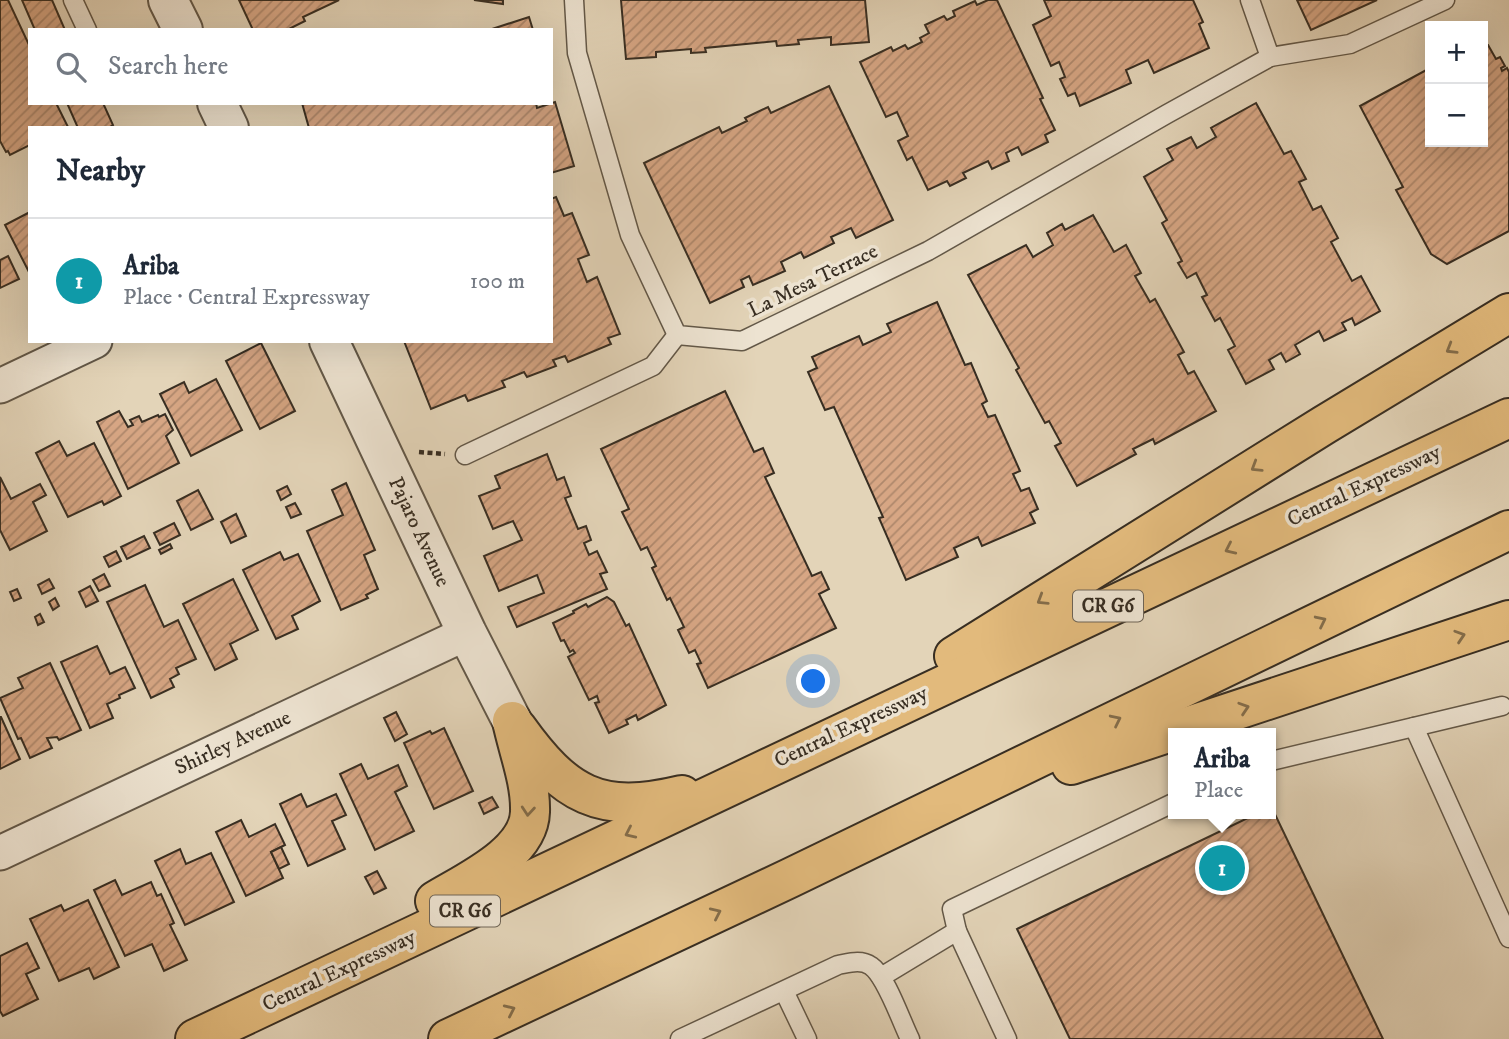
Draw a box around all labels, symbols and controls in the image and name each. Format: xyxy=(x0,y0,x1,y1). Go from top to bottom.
map controls xyxy=(1425,21,1488,147)
button: + xyxy=(1425,21,1488,84)
search box xyxy=(28,28,553,105)
icon: search xyxy=(52,48,90,86)
text: Search here xyxy=(108,50,228,83)
button: − xyxy=(1425,84,1488,147)
text: Nearby xyxy=(56,153,145,190)
street label: La Mesa Terrace xyxy=(744,238,882,324)
text: Ariba xyxy=(123,250,179,283)
text: 1 xyxy=(75,267,83,296)
text: 100 m xyxy=(470,267,525,296)
text: Place · Central Expressway xyxy=(123,283,370,312)
one-way arrow xyxy=(1445,340,1458,353)
street label: Central Expressway xyxy=(1283,439,1446,533)
one-way arrow xyxy=(1251,459,1264,472)
street label: Pajaro Avenue xyxy=(382,473,456,591)
one-way arrow xyxy=(1224,541,1237,555)
road number: CR G6 xyxy=(1073,590,1143,622)
one-way arrow xyxy=(1037,592,1050,605)
one-way arrow xyxy=(1314,615,1326,629)
one-way arrow xyxy=(1453,630,1465,644)
your location xyxy=(796,664,830,698)
street label: Central Expressway xyxy=(770,680,933,774)
one-way arrow xyxy=(1237,701,1249,716)
street label: Shirley Avenue xyxy=(171,705,295,781)
one-way arrow xyxy=(1109,715,1122,729)
popup xyxy=(1168,728,1276,819)
text: Ariba xyxy=(1194,743,1250,776)
text: Place xyxy=(1194,776,1243,805)
one-way arrow xyxy=(521,806,536,817)
one-way arrow xyxy=(625,825,637,839)
pin: 1 xyxy=(1199,842,1245,894)
road number: CR G6 xyxy=(430,896,500,926)
one-way arrow xyxy=(709,907,721,921)
street label: Central Expressway xyxy=(258,924,421,1018)
one-way arrow xyxy=(503,1004,515,1018)

